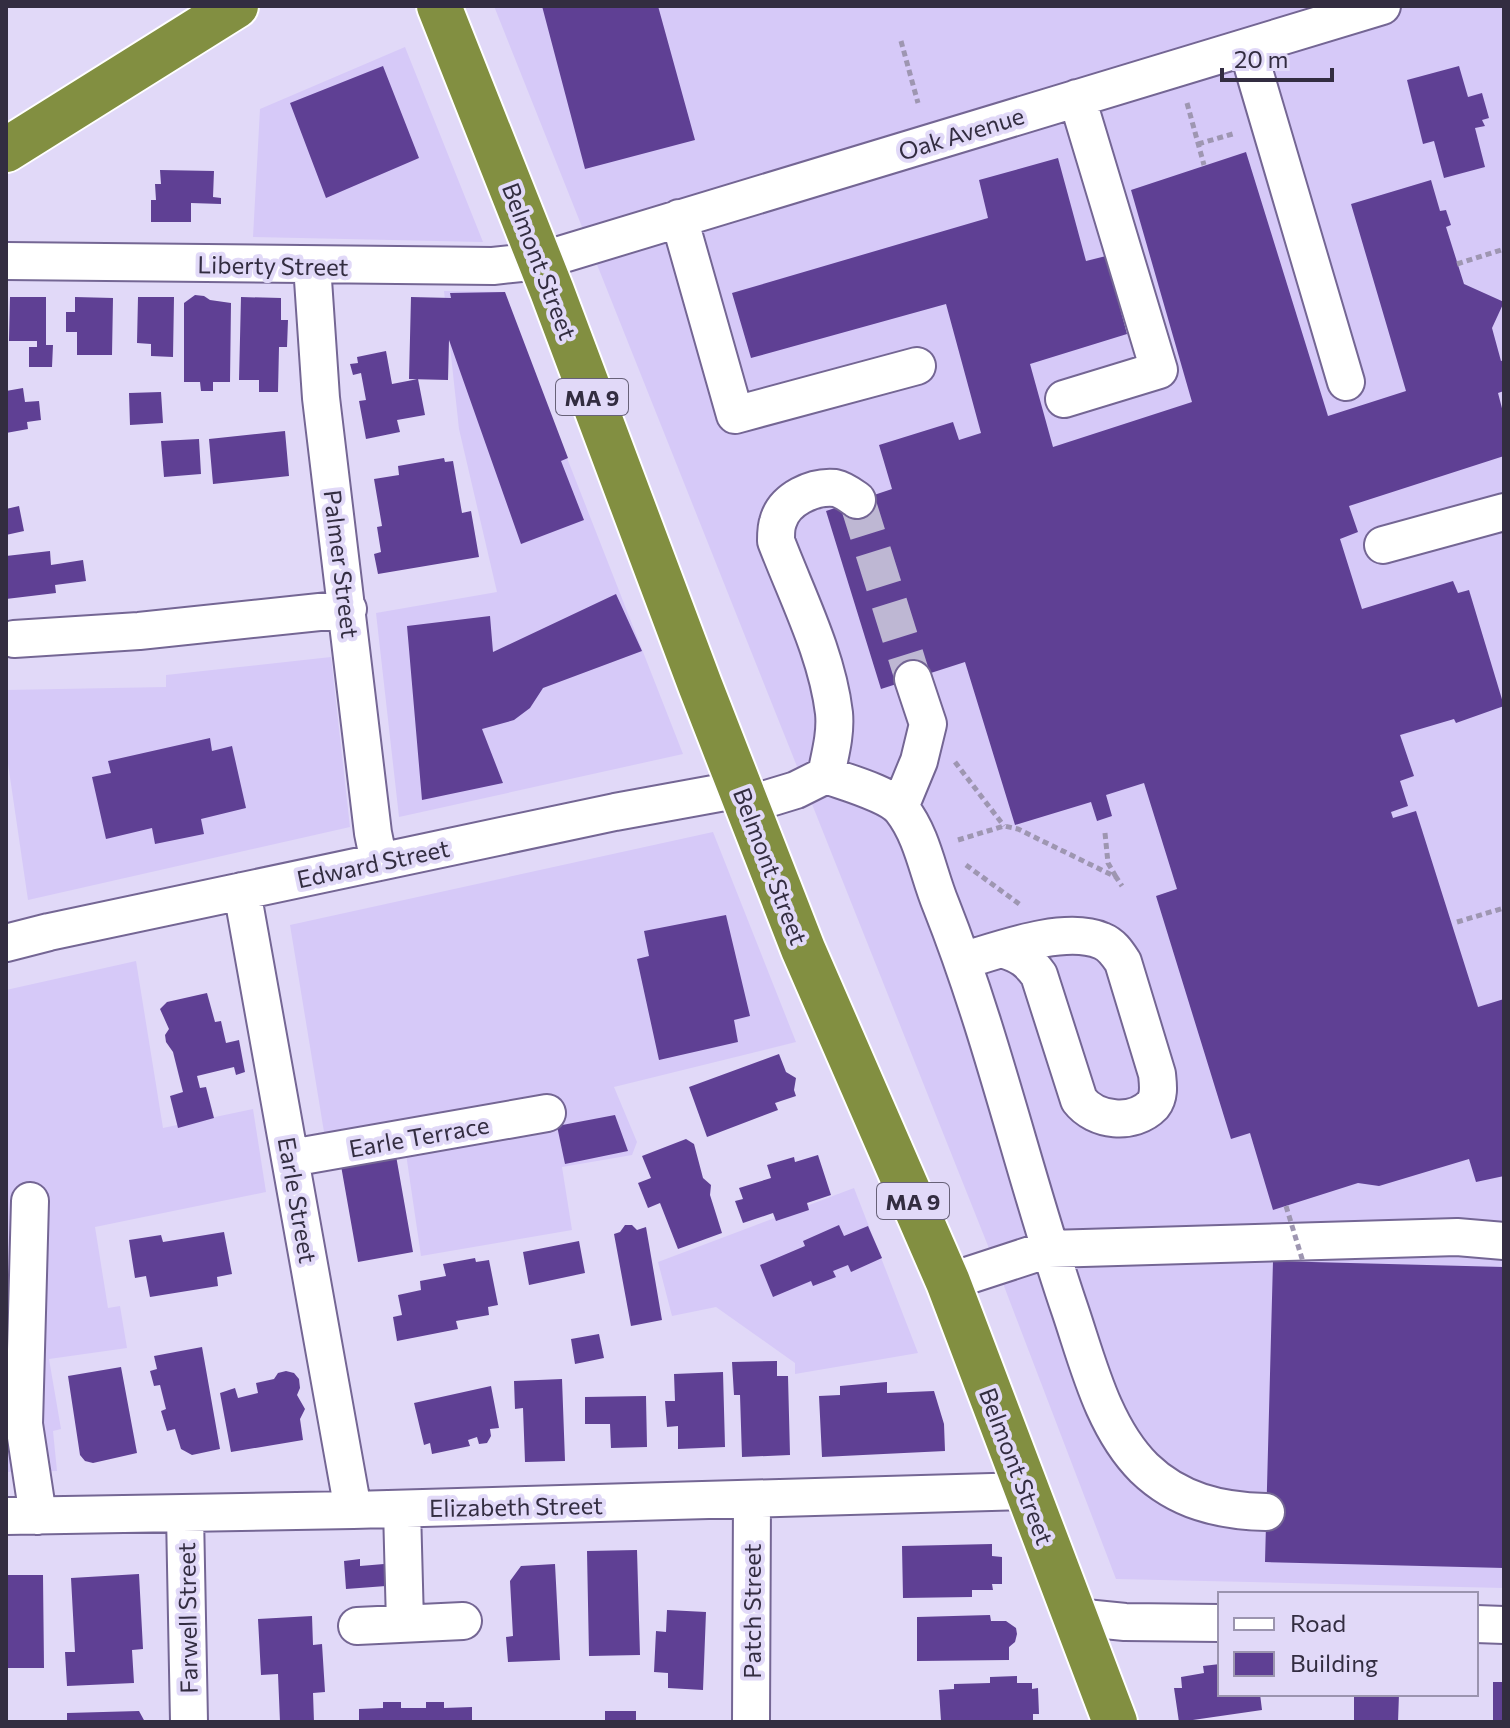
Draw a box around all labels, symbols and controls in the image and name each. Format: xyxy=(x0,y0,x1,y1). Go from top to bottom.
scale bar xyxy=(1222,32,1332,82)
text: 20 m xyxy=(1234,44,1288,73)
street label: Oak Avenue xyxy=(895,100,1027,166)
street label: Belmont Street xyxy=(497,179,583,344)
street label: Liberty Street xyxy=(197,249,349,281)
road number: MA 9 xyxy=(556,379,628,415)
street label: Palmer Street xyxy=(319,488,366,640)
street label: Belmont Street xyxy=(728,784,814,949)
street label: Edward Street xyxy=(294,833,452,893)
street label: Earle Terrace xyxy=(347,1109,491,1163)
street label: Earle Street xyxy=(273,1135,323,1265)
road number: MA 9 xyxy=(877,1183,949,1219)
street label: Belmont Street xyxy=(974,1384,1060,1549)
street label: Elizabeth Street xyxy=(429,1490,603,1522)
street label: Farwell Street xyxy=(171,1542,203,1694)
street label: Patch Street xyxy=(737,1543,766,1679)
legend xyxy=(1218,1592,1478,1696)
text: Road xyxy=(1290,1608,1346,1637)
text: Building xyxy=(1290,1648,1378,1677)

